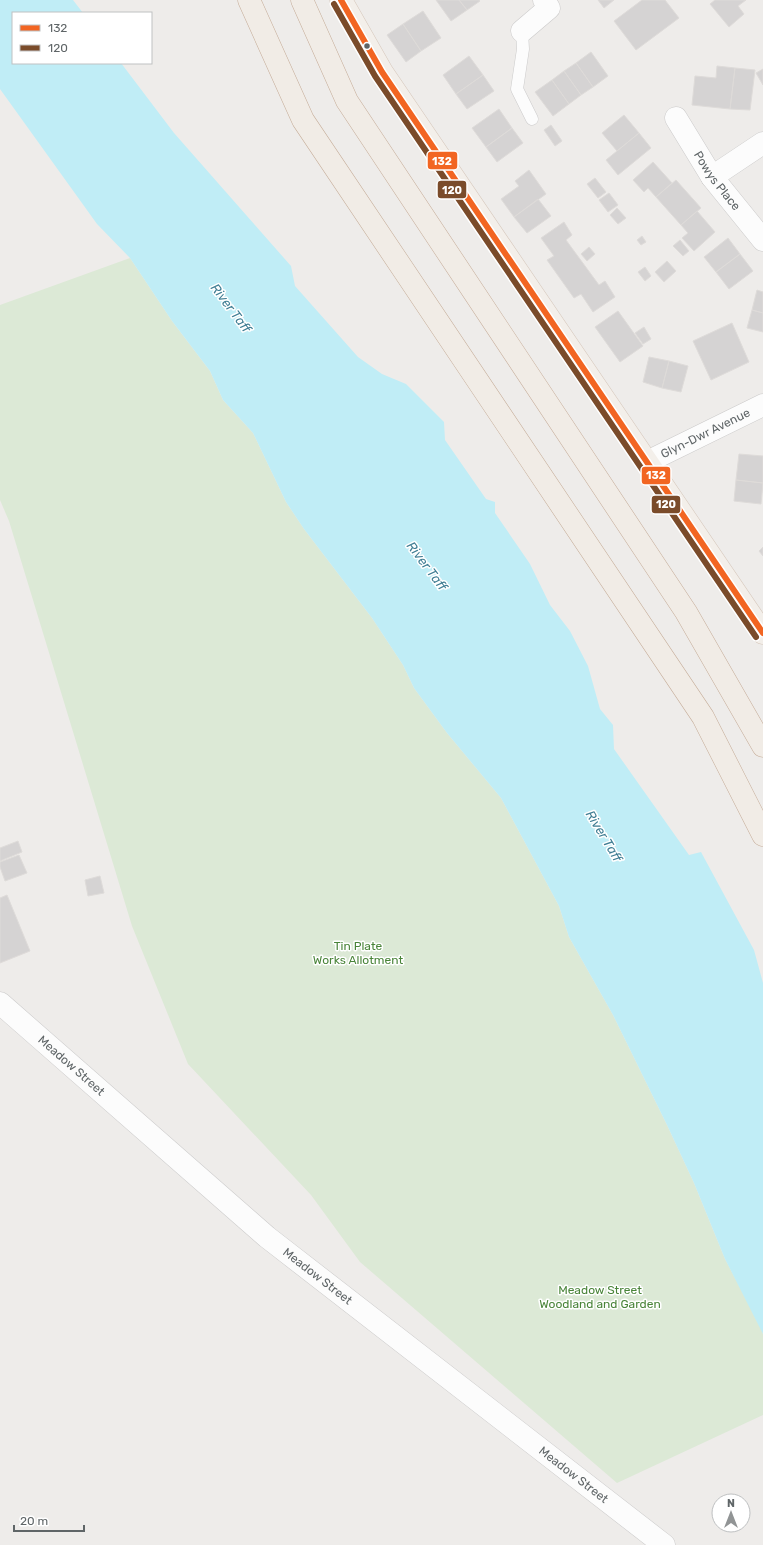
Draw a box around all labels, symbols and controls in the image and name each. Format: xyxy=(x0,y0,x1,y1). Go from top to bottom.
legend xyxy=(12,12,152,64)
text: 132 xyxy=(48,21,67,35)
text: 120 xyxy=(48,41,68,55)
unlabelled marker xyxy=(362,41,372,51)
street label: Powys Place xyxy=(691,148,743,213)
line badge: 132 xyxy=(427,151,458,170)
text: 132 xyxy=(432,155,452,168)
line badge: 120 xyxy=(437,180,467,199)
text: 120 xyxy=(442,184,462,197)
water label: River Taff xyxy=(208,281,256,337)
street label: Glyn-Dwr Avenue xyxy=(658,405,752,461)
line badge: 132 xyxy=(641,466,671,485)
text: 132 xyxy=(646,469,666,482)
line badge: 120 xyxy=(651,495,681,514)
text: 120 xyxy=(656,498,676,511)
water label: River Taff xyxy=(404,539,452,595)
water label: River Taff xyxy=(583,808,626,866)
park label: Tin Plate Works Allotment xyxy=(313,939,403,967)
street label: Meadow Street xyxy=(35,1033,108,1099)
street label: Meadow Street xyxy=(280,1245,355,1308)
park label: Meadow Street Woodland and Garden xyxy=(539,1283,661,1311)
street label: Meadow Street xyxy=(536,1444,611,1506)
north arrow xyxy=(711,1493,751,1533)
text: N xyxy=(727,1497,735,1510)
scale bar xyxy=(14,1507,84,1533)
text: 20 m xyxy=(20,1514,48,1528)

